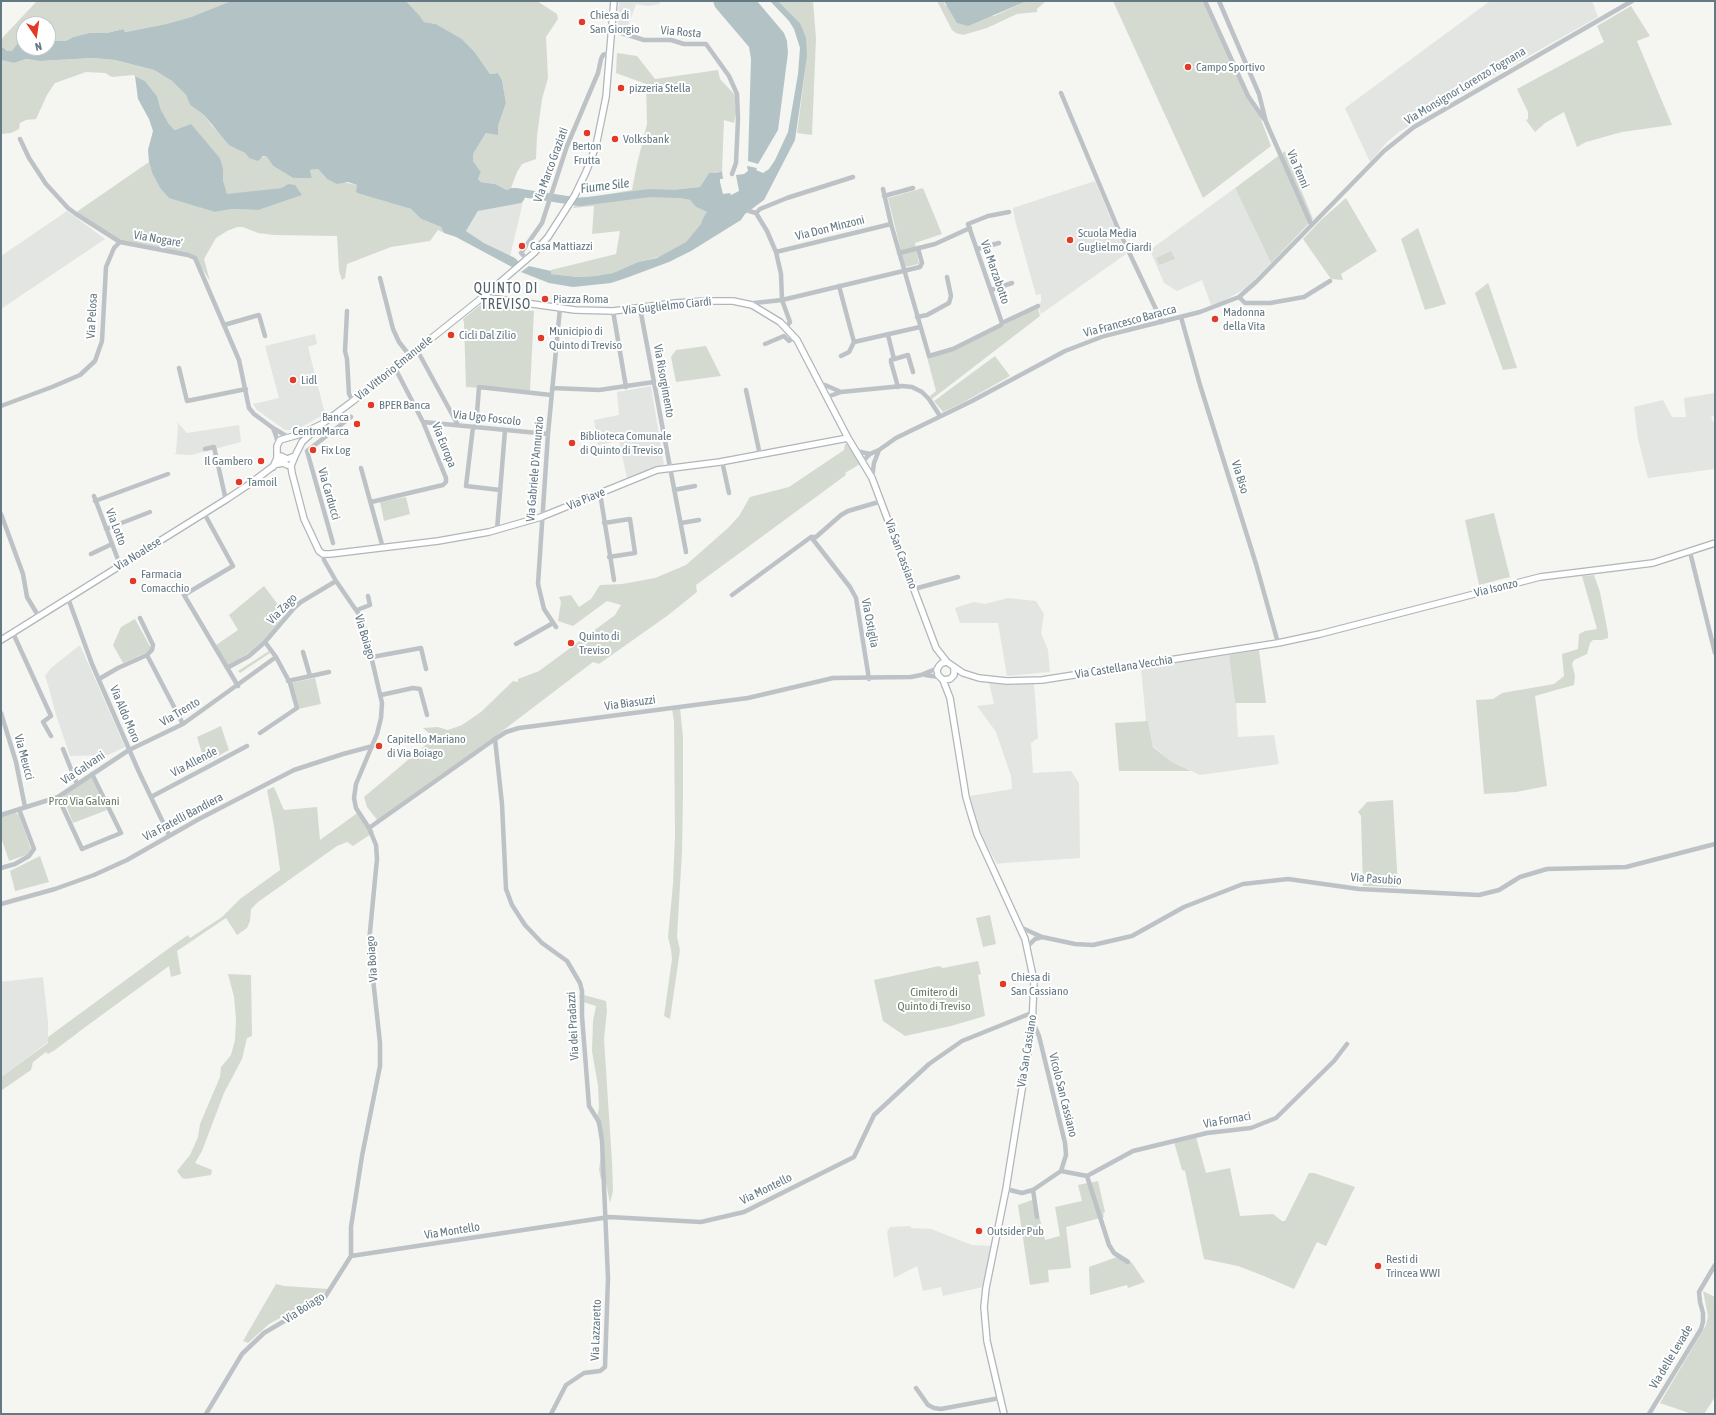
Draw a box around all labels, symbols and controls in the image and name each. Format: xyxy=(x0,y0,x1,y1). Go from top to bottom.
place label: Chiesa di San Giorgio xyxy=(590,8,640,36)
north arrow xyxy=(16,16,56,56)
marker: Chiesa di San Giorgio xyxy=(577,17,587,27)
street label: Via Rosta xyxy=(660,23,702,41)
text: N xyxy=(34,40,43,53)
street label: Via Monsignor Lorenzo Tognana xyxy=(1402,44,1528,128)
place label: Campo Sportivo xyxy=(1196,60,1265,74)
marker: Campo Sportivo xyxy=(1183,62,1193,72)
place label: pizzeria Stella xyxy=(629,81,691,95)
marker: pizzeria Stella xyxy=(616,83,626,93)
street label: Via Marco Graziati xyxy=(531,125,571,205)
marker: Berton Frutta xyxy=(582,128,592,138)
place label: Volksbank xyxy=(623,132,669,146)
marker: Volksbank xyxy=(610,134,620,144)
place label: Berton Frutta xyxy=(572,139,602,167)
street label: Via Tenni xyxy=(1284,148,1312,190)
water label: Fiume Sile xyxy=(580,175,630,197)
street label: Via Don Minzoni xyxy=(794,212,866,244)
place label: Scuola Media Guglielmo Ciardi xyxy=(1078,226,1152,254)
street label: Via Nogare' xyxy=(132,228,184,250)
marker: Scuola Media Guglielmo Ciardi xyxy=(1065,235,1075,245)
street label: Via Marzabotto xyxy=(977,238,1013,306)
place label: Casa Mattiazzi xyxy=(530,239,593,253)
marker: Casa Mattiazzi xyxy=(517,241,527,251)
district label: QUINTO DI TREVISO xyxy=(474,281,538,314)
place label: Piazza Roma xyxy=(553,292,609,306)
street label: Via Pelosa xyxy=(84,293,100,339)
marker: Piazza Roma xyxy=(540,294,550,304)
street label: Via Guglielmo Ciardi xyxy=(622,294,712,318)
street label: Via Francesco Baracca xyxy=(1082,302,1178,340)
place label: Madonna della Vita xyxy=(1223,305,1265,333)
marker: Madonna della Vita xyxy=(1210,314,1220,324)
place label: Municipio di Quinto di Treviso xyxy=(549,324,622,352)
place label: Cicli Dal Zilio xyxy=(459,328,516,342)
marker: Cicli Dal Zilio xyxy=(446,330,456,340)
street label: Via Vittorio Emanuele xyxy=(352,332,436,404)
marker: Municipio di Quinto di Treviso xyxy=(536,333,546,343)
street label: Via Risorgimento xyxy=(650,343,678,419)
place label: Lidl xyxy=(301,373,317,387)
marker: Lidl xyxy=(288,375,298,385)
place label: BPER Banca xyxy=(379,398,430,412)
marker: BPER Banca xyxy=(366,400,376,410)
street label: Via Ugo Foscolo xyxy=(452,407,522,429)
place label: Banca CentroMarca xyxy=(293,410,349,438)
street label: Via Gabriele D'Annunzio xyxy=(523,416,547,522)
marker: Banca CentroMarca xyxy=(352,419,362,429)
street label: Via Europa xyxy=(428,420,460,470)
place label: Biblioteca Comunale di Quinto di Treviso xyxy=(580,429,671,457)
marker: Biblioteca Comunale di Quinto di Treviso xyxy=(567,438,577,448)
place label: Fix Log xyxy=(321,443,351,457)
marker: Fix Log xyxy=(308,445,318,455)
place label: Il Gambero xyxy=(204,454,253,468)
marker: Il Gambero xyxy=(256,456,266,466)
street label: Via Biso xyxy=(1228,459,1252,495)
street label: Via Carducci xyxy=(315,466,343,522)
place label: Tamoil xyxy=(247,475,277,489)
marker: Tamoil xyxy=(234,477,244,487)
street label: Via Piave xyxy=(565,485,607,513)
street label: Via Lotto xyxy=(102,506,130,548)
street label: Via San Cassiano xyxy=(882,517,920,591)
street label: Via Noalese xyxy=(112,534,164,574)
place label: Farmacia Comacchio xyxy=(141,567,189,595)
marker: Farmacia Comacchio xyxy=(128,576,138,586)
street label: Via Isonzo xyxy=(1473,576,1519,600)
street label: Via Zago xyxy=(264,591,300,627)
street label: Via Ostiglia xyxy=(858,597,882,649)
street label: Via Boiago xyxy=(351,613,379,661)
place label: Quinto di Treviso xyxy=(579,629,619,657)
marker: Quinto di Treviso xyxy=(566,638,576,648)
street label: Via Castellana Vecchia xyxy=(1074,652,1174,682)
street label: Via Aldo Moro xyxy=(107,683,143,745)
street label: Via Biasuzzi xyxy=(604,692,656,714)
street label: Via Trento xyxy=(157,694,203,730)
place label: Capitello Mariano di Via Boiago xyxy=(387,732,466,760)
street label: Via Meucci xyxy=(11,733,37,781)
marker: Capitello Mariano di Via Boiago xyxy=(374,741,384,751)
street label: Via Allende xyxy=(168,744,220,780)
street label: Via Galvani xyxy=(58,748,108,788)
street label: Via Fratelli Bandiera xyxy=(140,790,226,844)
park label: Prco Via Galvani xyxy=(49,794,119,808)
street label: Via Pasubio xyxy=(1350,870,1402,888)
street label: Via Boiago xyxy=(363,936,381,982)
place label: Chiesa di San Cassiano xyxy=(1011,970,1068,998)
marker: Chiesa di San Cassiano xyxy=(998,979,1008,989)
park label: Cimitero di Quinto di Treviso xyxy=(897,985,971,1013)
street label: Via dei Pradazzi xyxy=(564,991,582,1061)
street label: Via San Cassiano xyxy=(1014,1014,1040,1088)
street label: Vicolo San Cassiano xyxy=(1046,1051,1080,1139)
street label: Via Fornaci xyxy=(1202,1109,1252,1131)
street label: Via Montello xyxy=(738,1170,794,1208)
street label: Via Montello xyxy=(423,1220,481,1242)
place label: Outsider Pub xyxy=(987,1224,1044,1238)
marker: Outsider Pub xyxy=(974,1226,984,1236)
place label: Resti di Trincea WWI xyxy=(1386,1252,1440,1280)
marker: Resti di Trincea WWI xyxy=(1373,1261,1383,1271)
street label: Via Boiago xyxy=(281,1289,327,1327)
street label: Via Lazzaretto xyxy=(588,1299,604,1361)
street label: Via delle Levade xyxy=(1646,1323,1696,1391)

